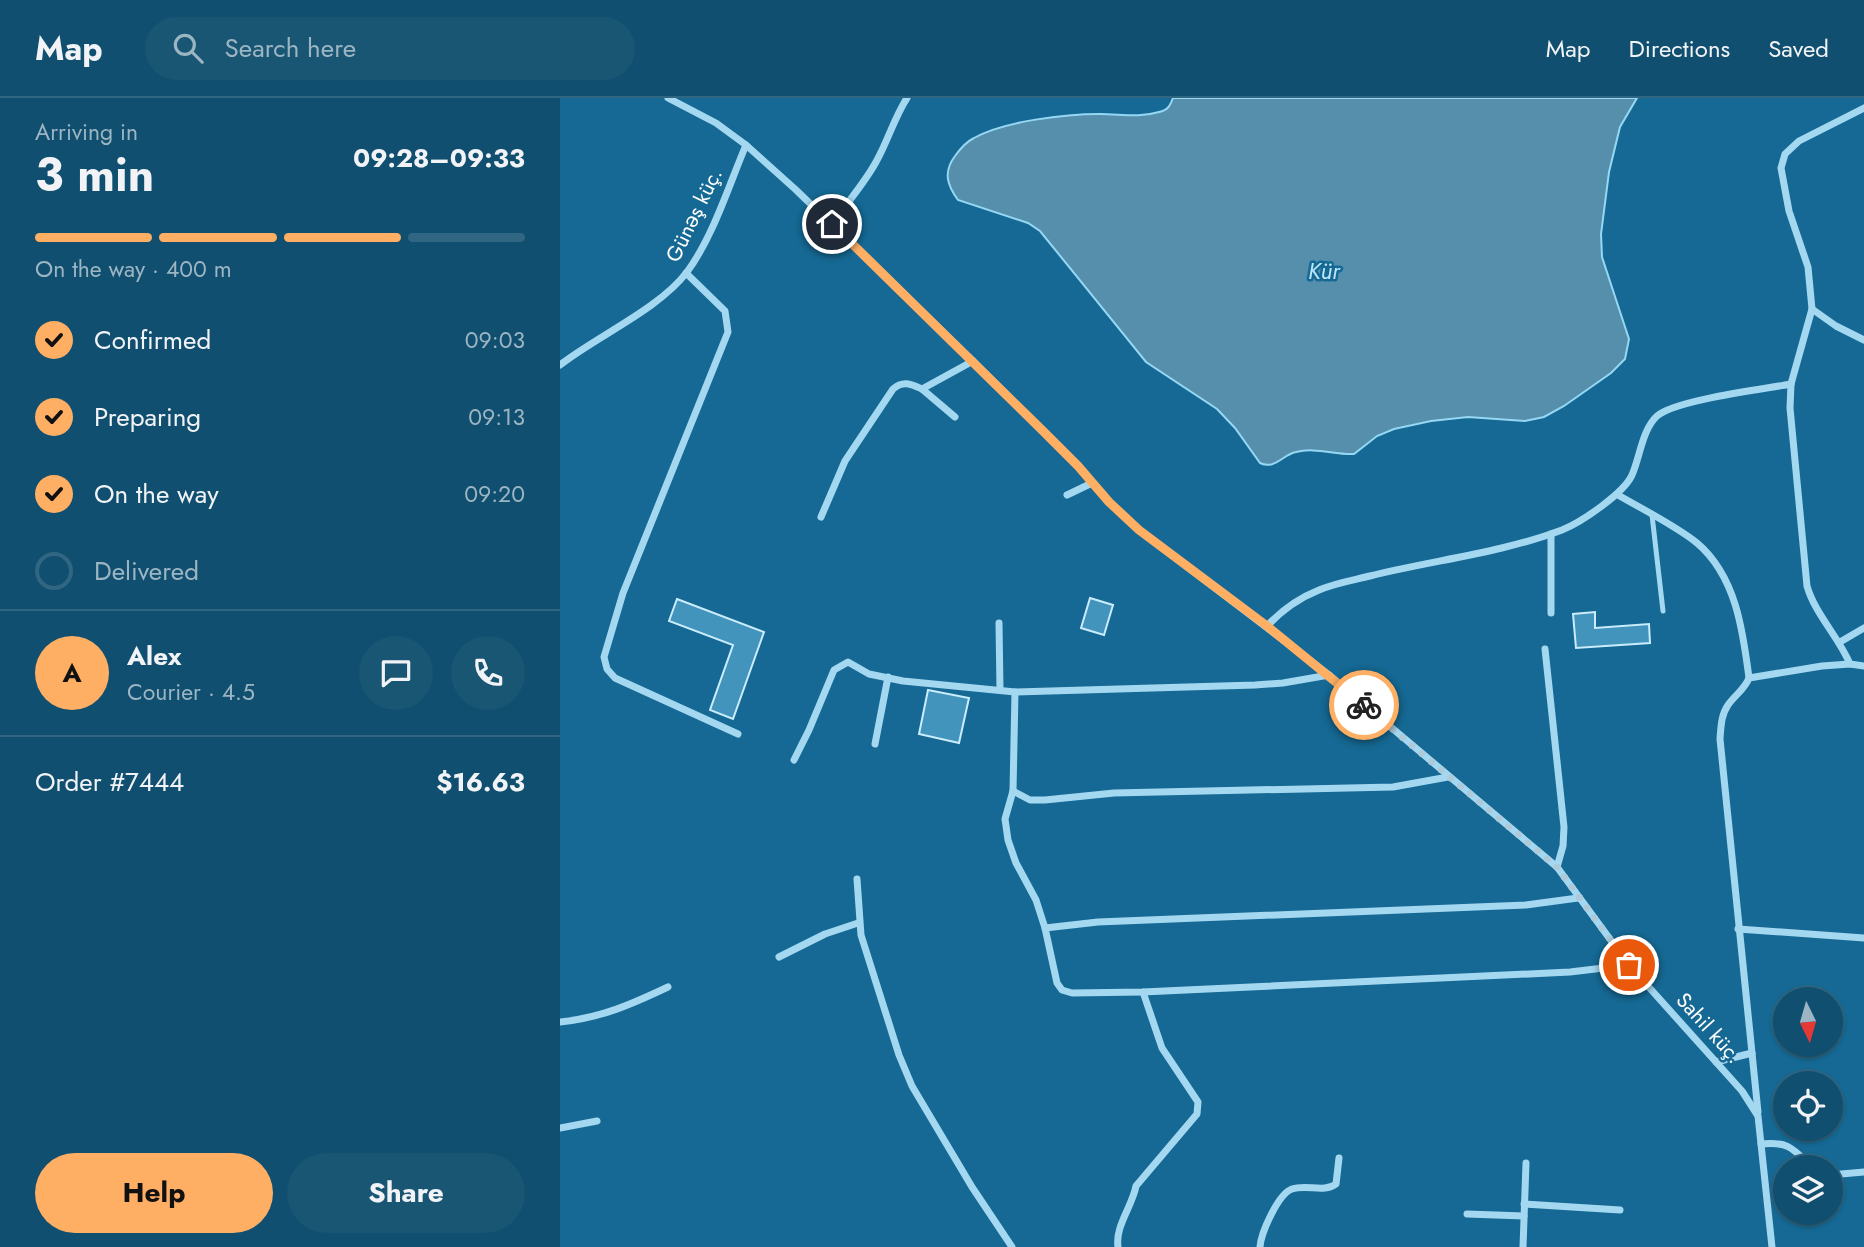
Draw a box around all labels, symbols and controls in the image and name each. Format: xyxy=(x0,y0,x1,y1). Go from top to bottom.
search box xyxy=(145,17,635,80)
text: Map xyxy=(35,25,103,72)
icon: search xyxy=(169,29,207,67)
text: Search here xyxy=(225,29,356,67)
text: Map xyxy=(1546,31,1591,66)
text: Directions xyxy=(1629,31,1730,66)
text: Saved xyxy=(1768,31,1829,66)
text: Arriving in xyxy=(35,115,138,149)
text: 09:28–09:33 xyxy=(353,139,525,177)
text: 3 min xyxy=(35,142,154,208)
street label: Günəş küç. xyxy=(658,163,730,267)
pin xyxy=(802,194,862,254)
icon: home xyxy=(813,205,851,243)
text: On the way · 400 m xyxy=(35,252,232,286)
water label: Kür xyxy=(1308,254,1341,288)
icon: check xyxy=(35,321,73,359)
text: Confirmed xyxy=(94,321,211,359)
text: 09:03 xyxy=(465,323,525,357)
icon: check xyxy=(35,398,73,436)
text: Preparing xyxy=(94,398,201,436)
text: 09:13 xyxy=(468,400,525,434)
icon: check xyxy=(35,475,73,513)
text: On the way xyxy=(94,475,219,513)
text: 09:20 xyxy=(464,477,525,511)
text: Delivered xyxy=(94,552,199,590)
button: chat xyxy=(359,636,433,710)
button: phone xyxy=(451,636,525,710)
text: Alex xyxy=(127,637,181,675)
text: A xyxy=(62,654,82,692)
courier xyxy=(1329,670,1399,740)
text: Courier · 4.5 xyxy=(127,675,255,709)
icon: bike xyxy=(1345,686,1383,724)
text: Order #7444 xyxy=(35,763,184,801)
text: $16.63 xyxy=(436,763,525,801)
pin xyxy=(1599,935,1659,995)
icon: bag xyxy=(1610,946,1648,984)
street label: Sahil küç. xyxy=(1669,986,1749,1070)
north arrow xyxy=(1773,987,1843,1057)
map controls xyxy=(1773,987,1843,1225)
button: locate xyxy=(1773,1071,1843,1141)
button: Help xyxy=(35,1153,273,1233)
button: Share xyxy=(287,1153,525,1233)
button: layers xyxy=(1773,1155,1843,1225)

